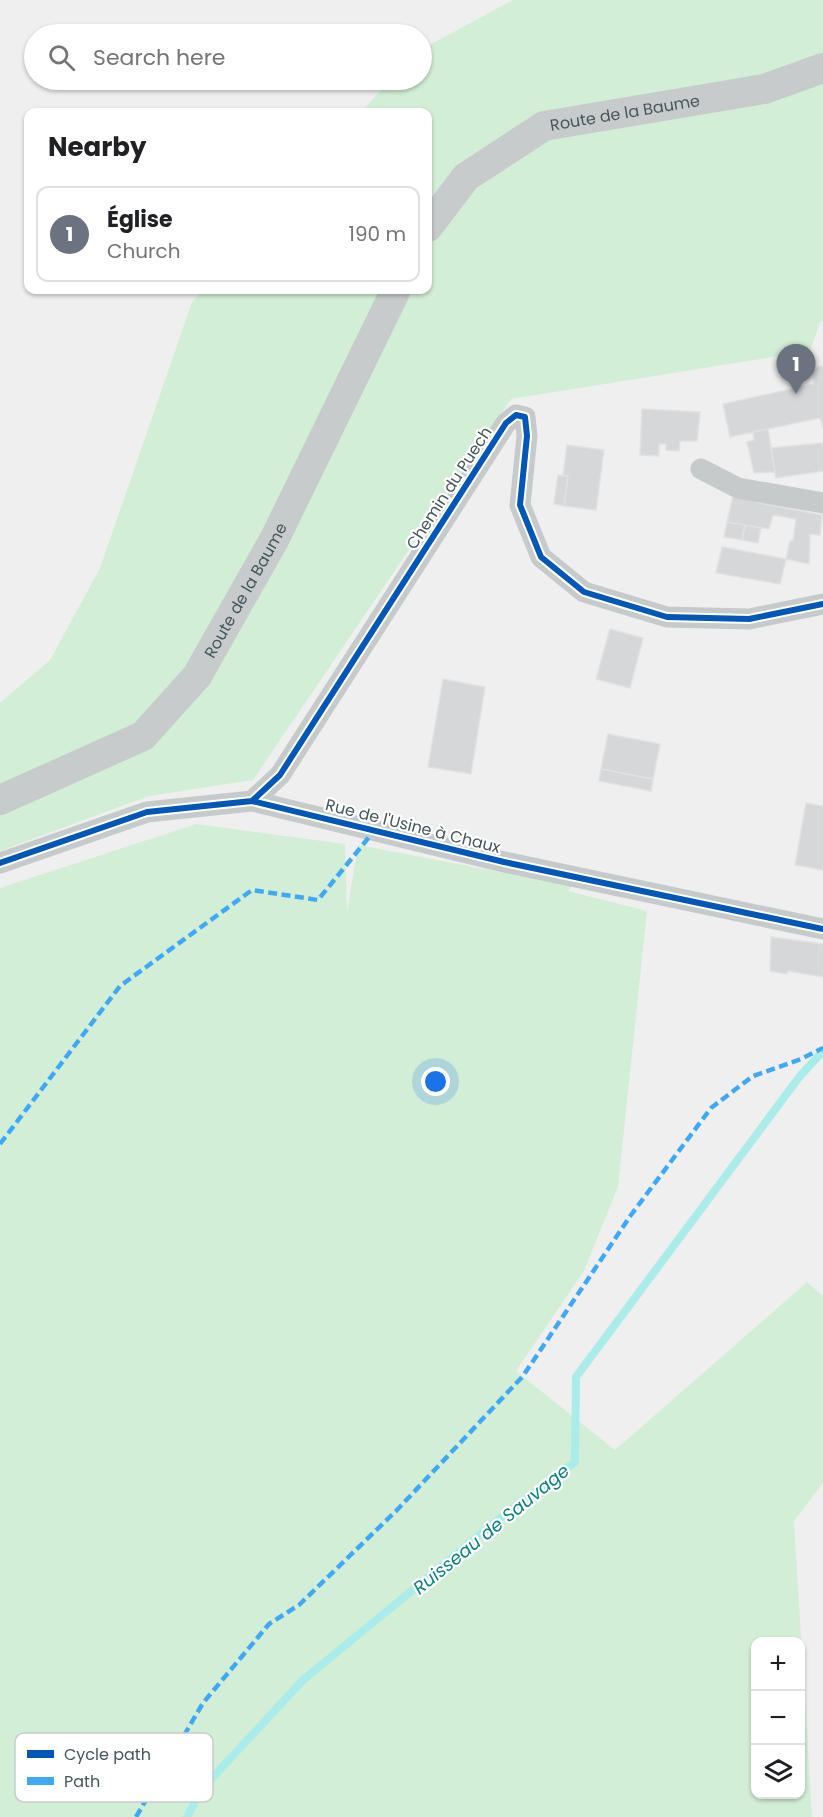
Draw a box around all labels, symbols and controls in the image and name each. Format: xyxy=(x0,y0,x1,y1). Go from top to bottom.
search box xyxy=(24,24,432,90)
icon: search xyxy=(45,41,78,74)
text: Search here xyxy=(93,42,226,73)
street label: Route de la Baume xyxy=(548,88,702,136)
text: Nearby xyxy=(48,129,146,165)
text: Église xyxy=(107,204,173,235)
text: 1 xyxy=(66,220,73,248)
text: 190 m xyxy=(349,220,406,248)
text: Church xyxy=(107,237,180,265)
pin: 1 xyxy=(776,344,816,394)
street label: Chemin du Puech xyxy=(401,422,497,554)
street label: Route de la Baume xyxy=(198,519,292,662)
street label: Rue de l'Usine à Chaux xyxy=(323,793,503,859)
your location xyxy=(421,1067,450,1096)
water label: Ruisseau de Sauvage xyxy=(408,1458,574,1600)
map controls xyxy=(751,1637,805,1799)
button: + xyxy=(751,1637,805,1691)
button: − xyxy=(751,1691,805,1745)
legend xyxy=(15,1733,213,1802)
text: Cycle path xyxy=(64,1743,151,1766)
button: layers xyxy=(751,1745,805,1799)
text: Path xyxy=(64,1770,100,1793)

